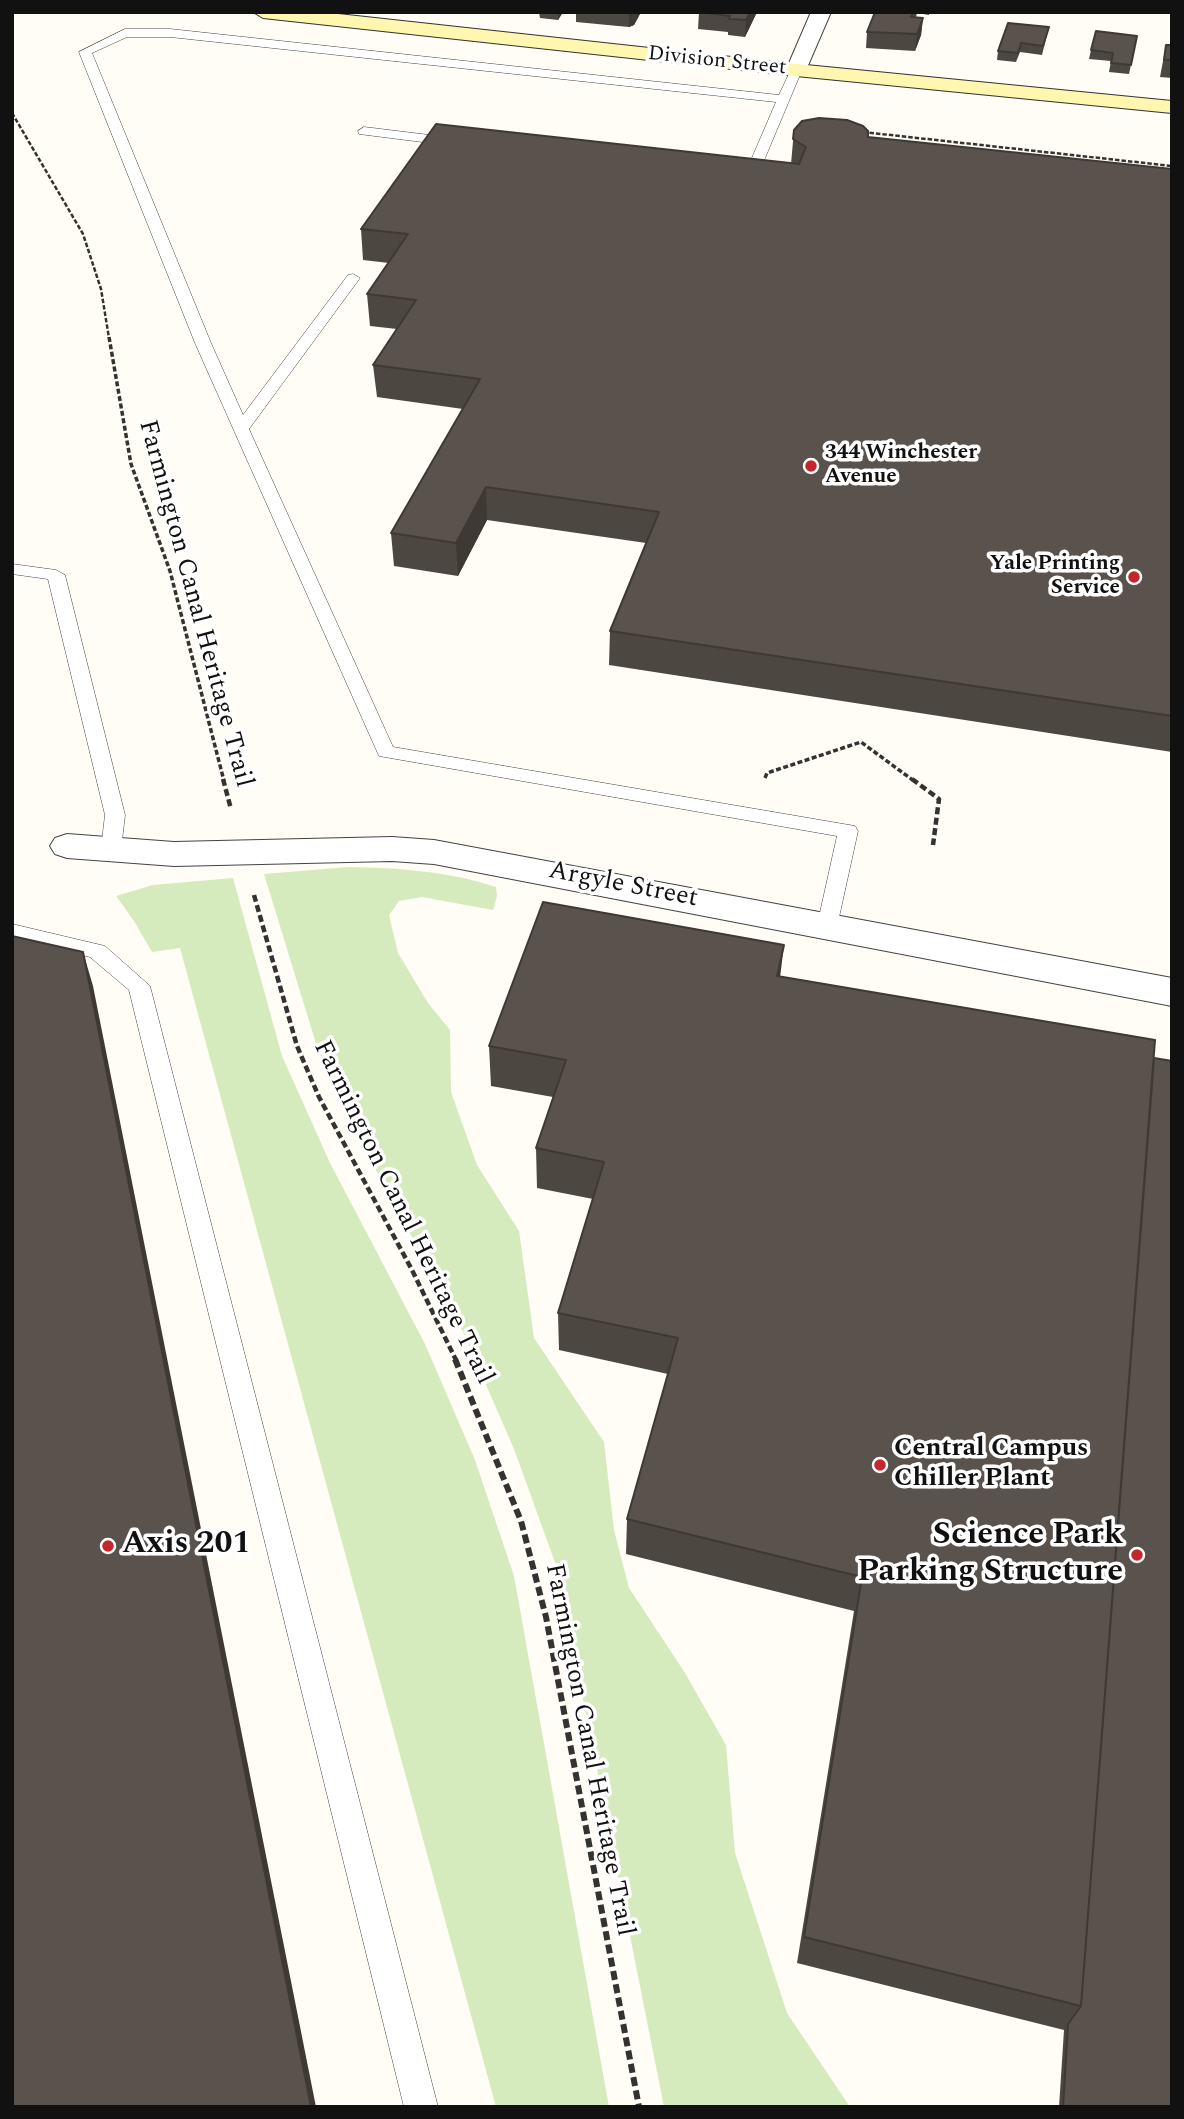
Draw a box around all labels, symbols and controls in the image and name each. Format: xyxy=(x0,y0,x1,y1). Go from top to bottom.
street label: Division Street xyxy=(647,42,787,82)
street label: Farmington Canal Heritage Trail xyxy=(130,417,258,791)
place label: 344 Winchester Avenue xyxy=(825,441,977,491)
marker: 344 Winchester Avenue xyxy=(803,458,819,474)
place label: Yale Printing Service xyxy=(990,552,1120,602)
marker: Yale Printing Service xyxy=(1126,569,1142,585)
street label: Argyle Street xyxy=(546,856,700,916)
street label: Farmington Canal Heritage Trail xyxy=(305,1036,499,1390)
place label: Central Campus Chiller Plant xyxy=(894,1434,1088,1496)
marker: Central Campus Chiller Plant xyxy=(872,1457,888,1473)
place label: Science Park Parking Structure xyxy=(857,1518,1123,1593)
place label: Axis 201 xyxy=(122,1527,250,1565)
marker: Axis 201 xyxy=(100,1538,116,1554)
marker: Science Park Parking Structure xyxy=(1129,1547,1145,1563)
street label: Farmington Canal Heritage Trail xyxy=(537,1561,639,1939)

